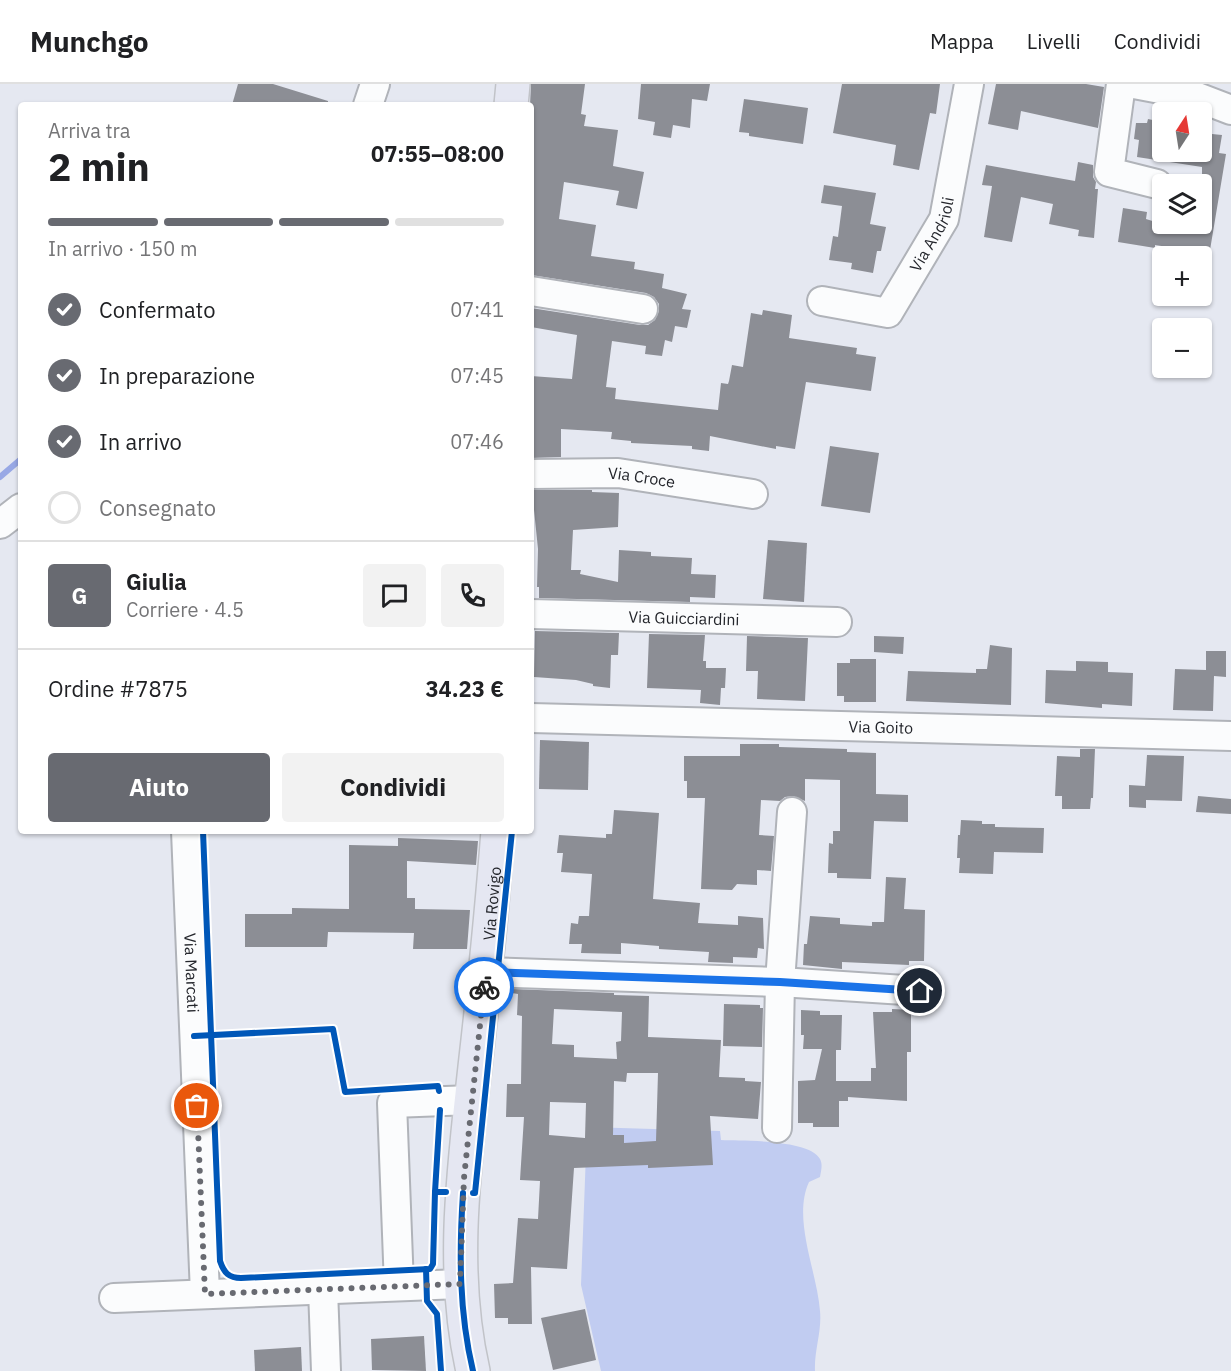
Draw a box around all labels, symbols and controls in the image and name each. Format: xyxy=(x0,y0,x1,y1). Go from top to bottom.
text: Munchgo xyxy=(30,23,149,60)
text: Mappa xyxy=(930,27,994,55)
text: Livelli xyxy=(1027,27,1081,55)
text: Condividi xyxy=(1114,27,1201,55)
north arrow xyxy=(1152,102,1212,162)
map controls xyxy=(1152,102,1212,378)
text: Arriva tra xyxy=(48,117,131,144)
text: 07:55–08:00 xyxy=(371,139,504,168)
text: 2 min xyxy=(48,141,150,192)
button: layers xyxy=(1152,174,1212,234)
street label: Via Andrioli xyxy=(905,195,958,275)
text: In arrivo · 150 m xyxy=(48,235,197,262)
button: + xyxy=(1152,246,1212,306)
icon: check xyxy=(48,293,81,326)
text: Confermato xyxy=(99,295,216,324)
text: 07:41 xyxy=(450,296,504,323)
button: − xyxy=(1152,318,1212,378)
icon: check xyxy=(48,359,81,392)
text: In preparazione xyxy=(99,361,255,390)
text: 07:45 xyxy=(450,362,504,389)
icon: check xyxy=(48,425,81,458)
text: In arrivo xyxy=(99,427,182,456)
text: 07:46 xyxy=(450,428,504,455)
street label: Via Croce xyxy=(608,463,677,492)
text: Consegnato xyxy=(99,493,216,522)
button: chat xyxy=(363,564,426,627)
button: phone xyxy=(441,564,504,627)
text: Giulia xyxy=(126,567,187,596)
text: G xyxy=(72,581,87,610)
text: Corriere · 4.5 xyxy=(126,596,244,623)
street label: Via Guicciardini xyxy=(628,607,740,629)
text: Ordine #7875 xyxy=(48,674,188,703)
text: 34.23 € xyxy=(425,674,504,703)
street label: Via Goito xyxy=(848,716,914,738)
button: Aiuto xyxy=(48,753,270,822)
button: Condividi xyxy=(282,753,504,822)
street label: Via Rovigo xyxy=(479,866,505,941)
street label: Via Marcati xyxy=(180,933,203,1013)
courier xyxy=(454,957,514,1017)
pin xyxy=(894,965,945,1016)
icon: bike xyxy=(468,971,501,1004)
icon: home xyxy=(903,974,936,1007)
pin xyxy=(171,1080,222,1131)
icon: bag xyxy=(180,1089,213,1122)

